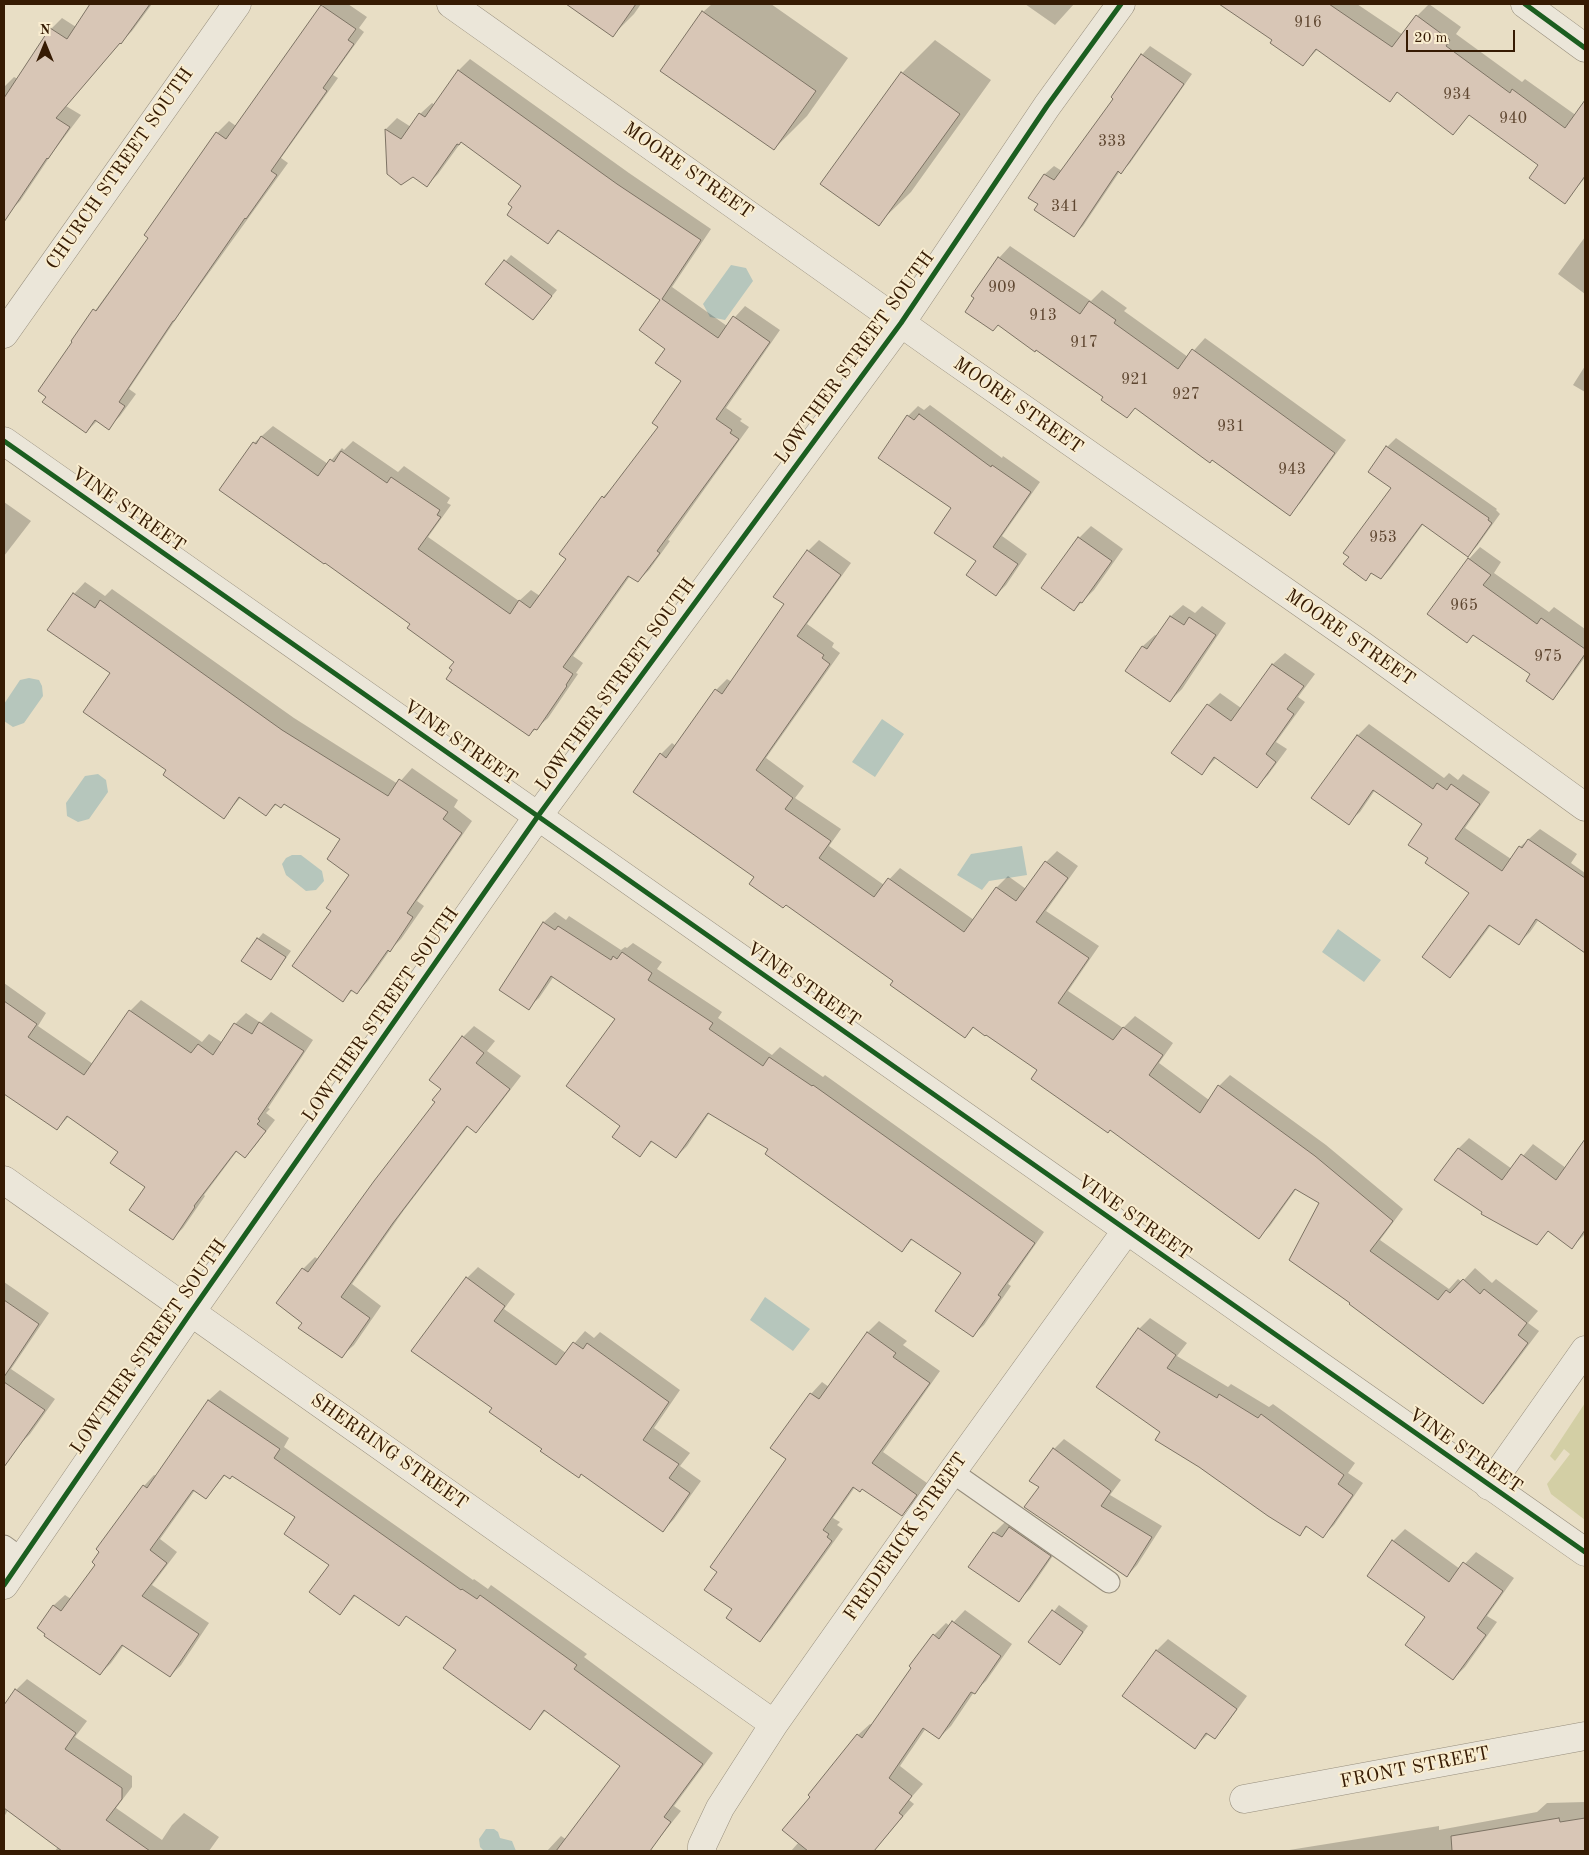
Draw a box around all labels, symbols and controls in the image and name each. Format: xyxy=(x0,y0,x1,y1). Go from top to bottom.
house number: 916 xyxy=(1294,13,1322,33)
north arrow xyxy=(20,20,70,70)
scale bar xyxy=(1409,20,1518,52)
text: N xyxy=(40,23,50,37)
text: 20 m xyxy=(1414,31,1448,46)
street label: CHURCH STREET SOUTH xyxy=(42,64,198,274)
house number: 934 xyxy=(1443,85,1471,105)
house number: 940 xyxy=(1499,109,1527,129)
street label: MOORE STREET xyxy=(619,118,757,224)
house number: 333 xyxy=(1098,132,1126,152)
house number: 341 xyxy=(1051,197,1079,217)
street label: LOWTHER STREET SOUTH xyxy=(770,247,940,469)
house number: 909 xyxy=(988,278,1016,298)
house number: 913 xyxy=(1029,306,1057,326)
house number: 917 xyxy=(1070,333,1098,353)
street label: MOORE STREET xyxy=(949,353,1087,459)
house number: 921 xyxy=(1121,370,1149,390)
house number: 927 xyxy=(1172,385,1200,405)
house number: 931 xyxy=(1217,417,1245,437)
house number: 943 xyxy=(1278,460,1306,480)
street label: VINE STREET xyxy=(67,462,189,558)
house number: 953 xyxy=(1369,528,1397,548)
street label: LOWTHER STREET SOUTH xyxy=(531,574,701,796)
street label: MOORE STREET xyxy=(1281,585,1419,691)
house number: 965 xyxy=(1450,596,1478,616)
house number: 975 xyxy=(1534,647,1562,667)
street label: VINE STREET xyxy=(399,695,521,791)
street label: LOWTHER STREET SOUTH xyxy=(298,903,464,1127)
street label: VINE STREET xyxy=(742,937,864,1033)
street label: VINE STREET xyxy=(1073,1170,1195,1266)
street label: LOWTHER STREET SOUTH xyxy=(66,1235,232,1459)
street label: SHERRING STREET xyxy=(306,1389,472,1515)
street label: VINE STREET xyxy=(1404,1403,1526,1499)
street label: FREDERICK STREET xyxy=(839,1449,973,1625)
street label: FRONT STREET xyxy=(1338,1742,1492,1794)

